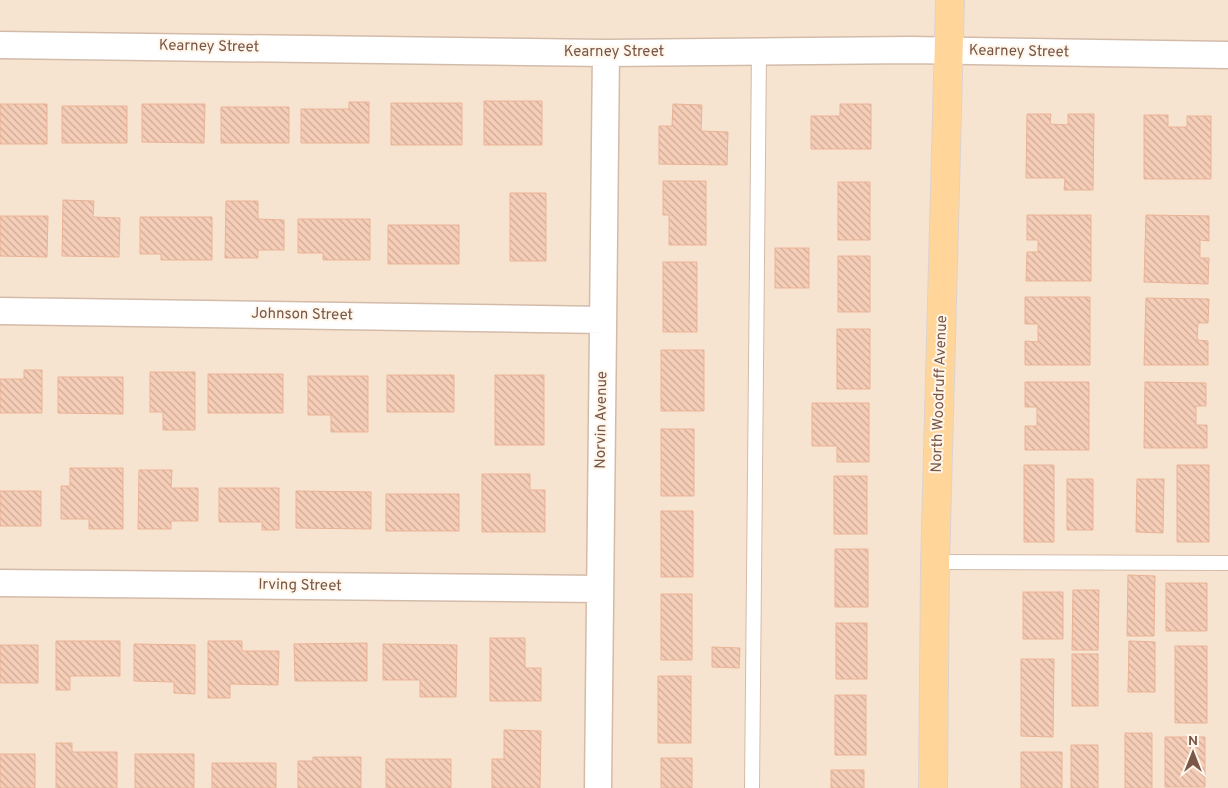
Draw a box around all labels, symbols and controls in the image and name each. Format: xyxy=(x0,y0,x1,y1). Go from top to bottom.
street label: Kearney Street xyxy=(159,37,259,57)
street label: Kearney Street xyxy=(969,42,1069,62)
street label: Kearney Street xyxy=(564,43,664,62)
street label: Johnson Street xyxy=(251,305,353,325)
street label: North Woodruff Avenue xyxy=(928,315,952,473)
street label: Norvin Avenue xyxy=(592,371,612,469)
street label: Irving Street xyxy=(258,576,342,596)
north arrow xyxy=(1168,728,1218,778)
text: N xyxy=(1188,733,1198,750)

